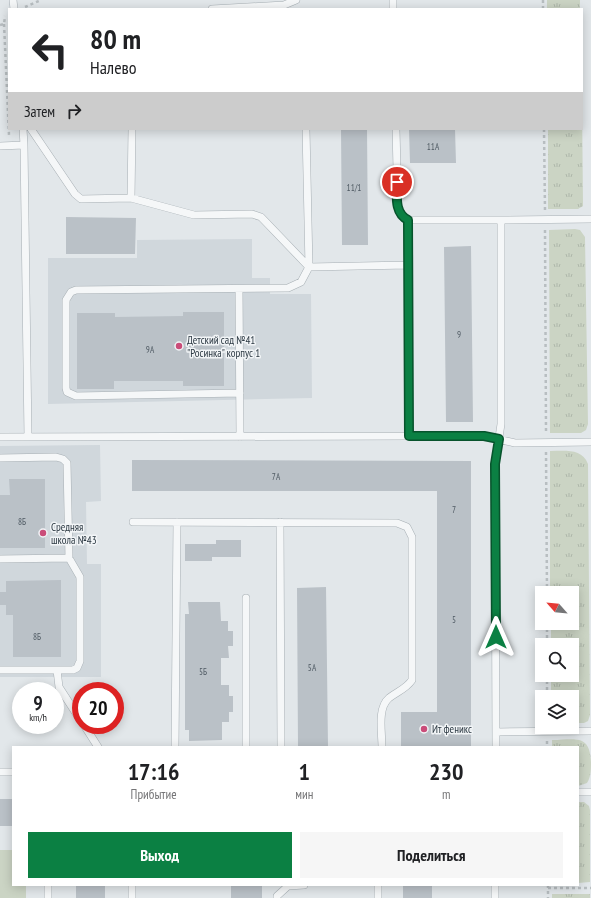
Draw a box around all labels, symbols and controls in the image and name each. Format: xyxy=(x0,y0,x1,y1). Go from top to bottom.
text: 80 m xyxy=(90,20,141,57)
icon: left xyxy=(24,24,76,76)
text: Налево xyxy=(90,56,137,79)
icon: right xyxy=(63,100,85,122)
text: Затем xyxy=(24,102,55,121)
house number: 11А xyxy=(427,141,440,152)
pin xyxy=(380,165,414,199)
icon: arrive xyxy=(386,171,408,193)
house number: 11/1 xyxy=(347,182,361,193)
house number: 9 xyxy=(457,329,461,340)
place label: Детский сад №41 "Росинка" корпус 1 xyxy=(187,333,260,360)
marker: Детский сад №41 "Росинка" корпус 1 xyxy=(174,341,184,351)
house number: 9А xyxy=(146,344,155,355)
house number: 7А xyxy=(272,471,281,482)
house number: 7 xyxy=(452,504,456,515)
house number: 8Б xyxy=(18,516,26,527)
place label: Средняя школа №43 xyxy=(51,520,97,547)
marker: Средняя школа №43 xyxy=(38,528,48,538)
north arrow xyxy=(535,586,579,630)
map controls xyxy=(535,586,579,734)
house number: 5 xyxy=(452,614,456,625)
position arrow xyxy=(475,616,517,658)
house number: 8Б xyxy=(33,631,41,642)
button: search xyxy=(535,638,579,682)
house number: 5А xyxy=(308,662,317,673)
house number: 5Б xyxy=(199,666,207,677)
speed limit sign: 20 xyxy=(72,682,124,734)
text: 9 xyxy=(33,690,43,716)
button: layers xyxy=(535,690,579,734)
text: km/h xyxy=(29,711,47,724)
place label: Ит феникс xyxy=(432,722,472,736)
marker: Ит феникс xyxy=(419,724,429,734)
text: 17:16 xyxy=(128,756,180,787)
text: 1 xyxy=(299,756,310,787)
text: 230 xyxy=(429,756,463,787)
text: Прибытие xyxy=(131,786,177,803)
text: мин xyxy=(295,786,313,803)
text: m xyxy=(442,786,450,803)
button: Выход xyxy=(28,832,292,878)
button: Поделиться xyxy=(300,832,563,878)

